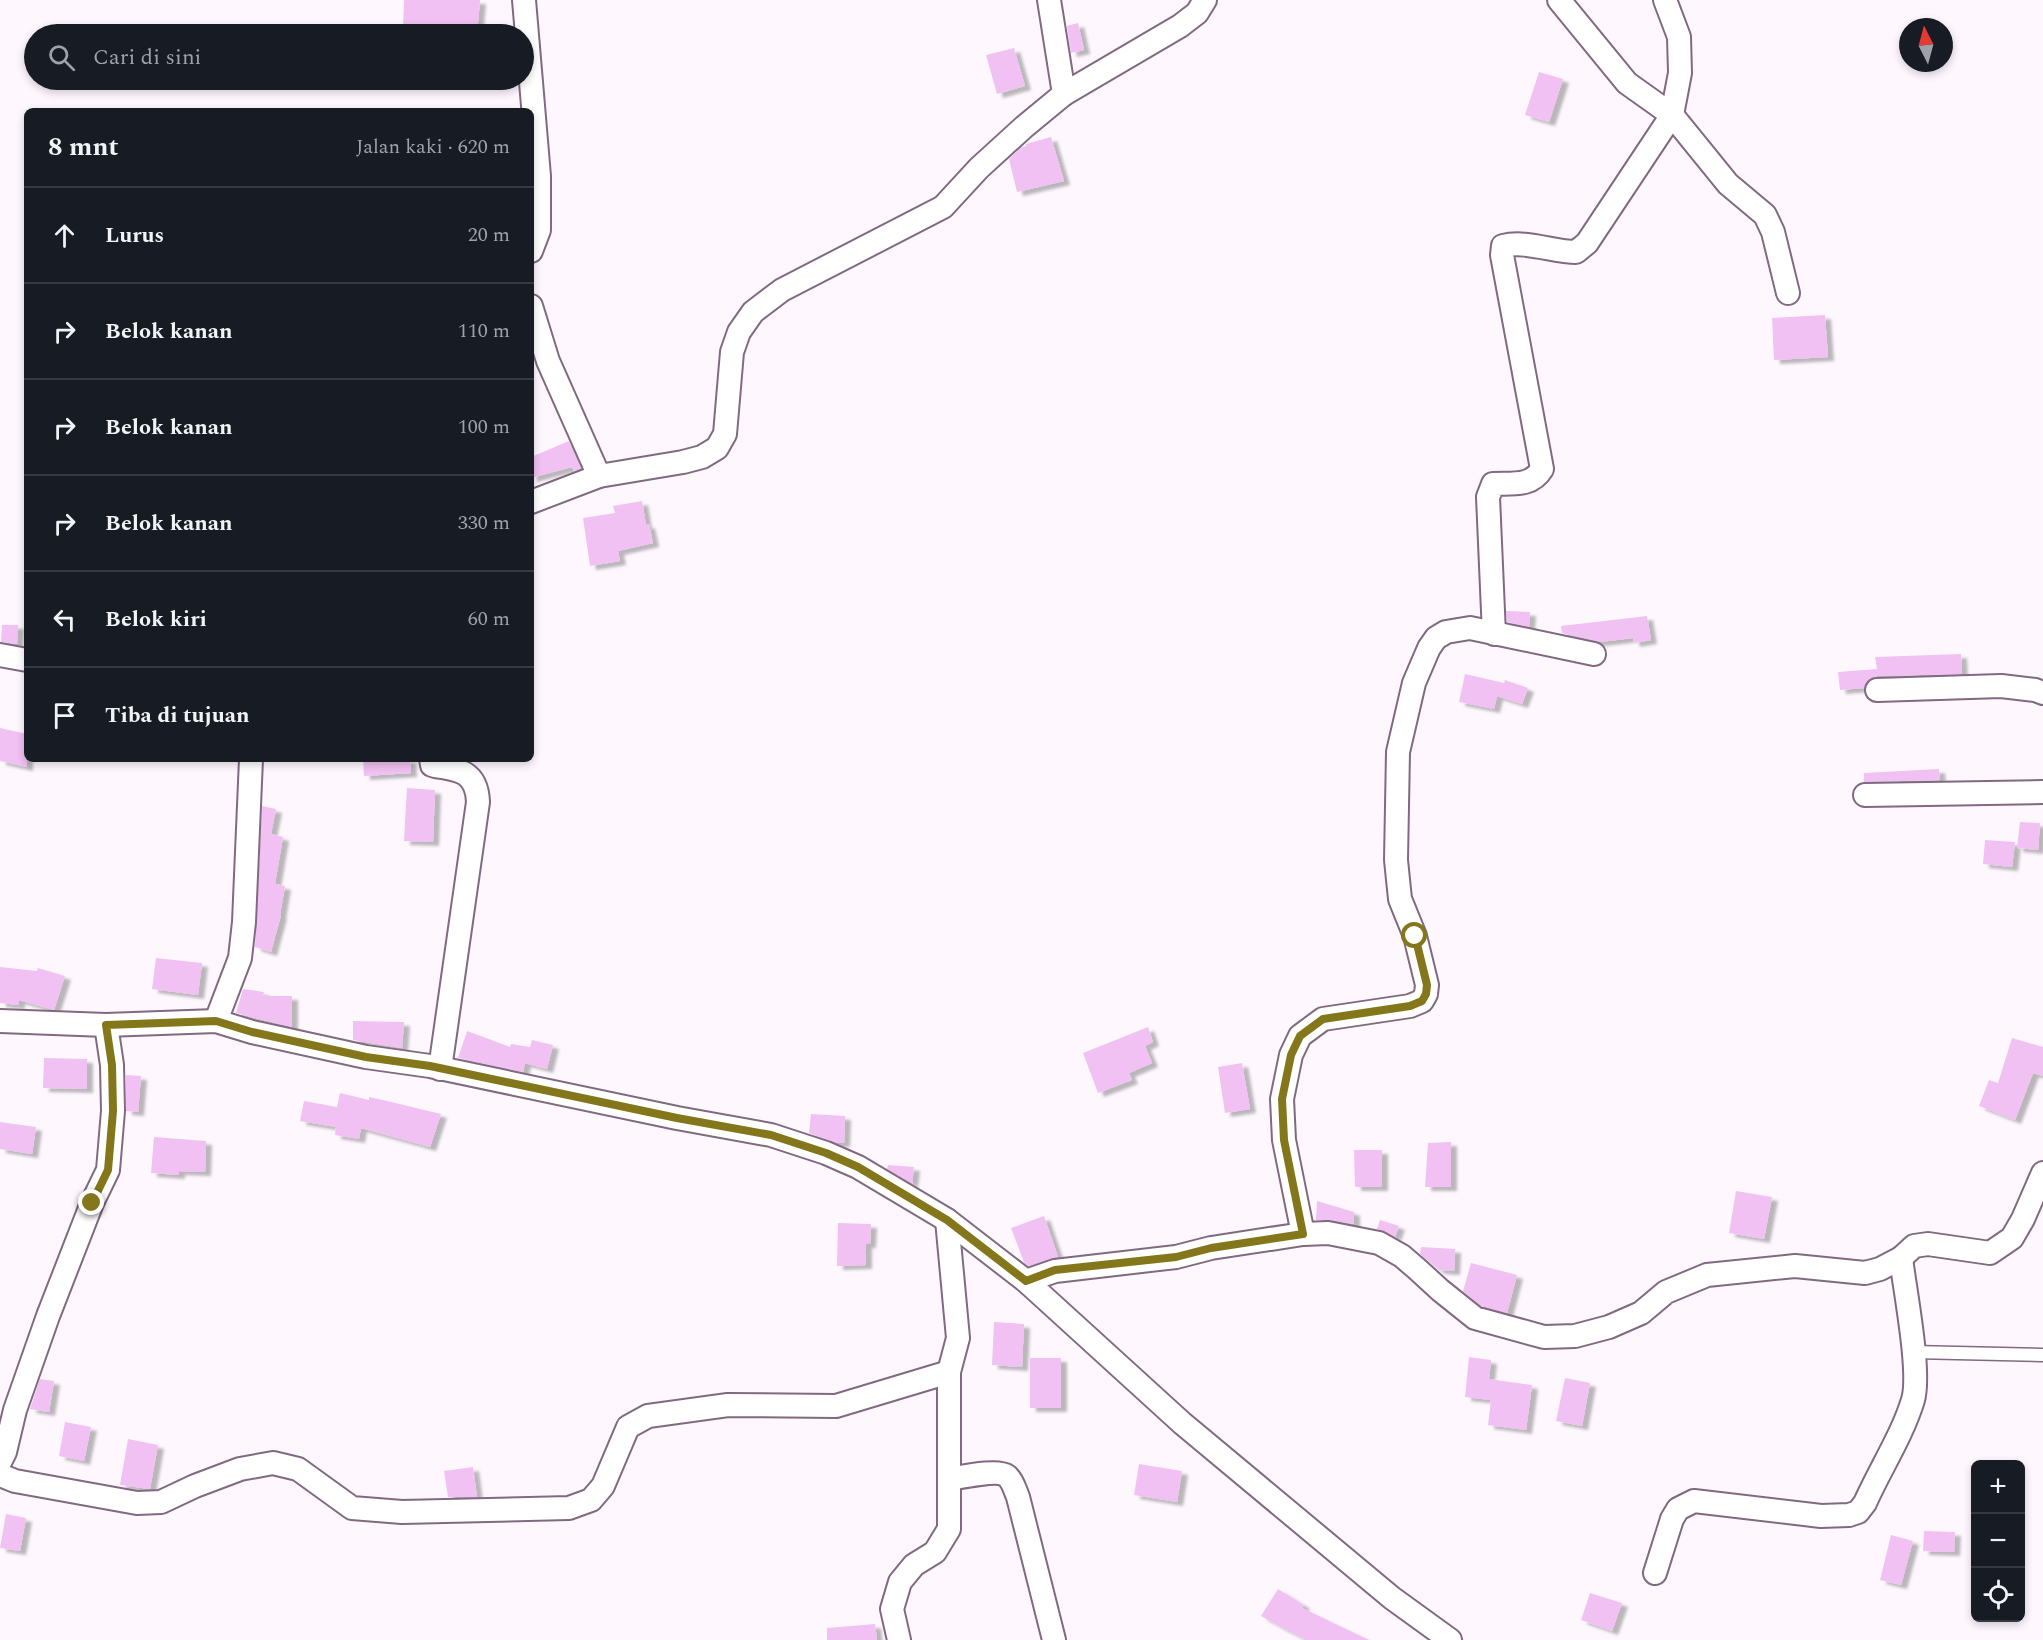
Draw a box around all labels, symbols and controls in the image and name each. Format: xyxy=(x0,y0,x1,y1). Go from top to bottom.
north arrow xyxy=(1899,18,1953,72)
search box xyxy=(24,24,534,90)
icon: search xyxy=(45,41,78,74)
text: Cari di sini xyxy=(93,41,202,74)
text: 8 mnt xyxy=(48,127,119,167)
text: Jalan kaki · 620 m xyxy=(356,132,510,162)
icon: ahead xyxy=(48,219,81,252)
text: Lurus xyxy=(105,219,164,252)
text: 20 m xyxy=(468,220,510,250)
icon: right xyxy=(48,315,81,348)
text: Belok kanan xyxy=(105,315,233,348)
text: 110 m xyxy=(458,316,510,346)
icon: right xyxy=(48,411,81,444)
text: Belok kanan xyxy=(105,411,233,444)
text: 100 m xyxy=(458,412,510,442)
icon: right xyxy=(48,507,81,540)
text: Belok kanan xyxy=(105,507,233,540)
text: 330 m xyxy=(458,508,510,538)
icon: left xyxy=(48,603,81,636)
text: Belok kiri xyxy=(105,603,207,636)
text: 60 m xyxy=(468,604,510,634)
icon: arrive xyxy=(48,699,81,732)
text: Tiba di tujuan xyxy=(105,699,250,732)
route start xyxy=(1401,922,1427,948)
route end xyxy=(78,1189,104,1215)
map controls xyxy=(1971,1460,2025,1622)
button: + xyxy=(1971,1460,2025,1514)
button: − xyxy=(1971,1514,2025,1568)
button: locate xyxy=(1971,1568,2025,1622)

